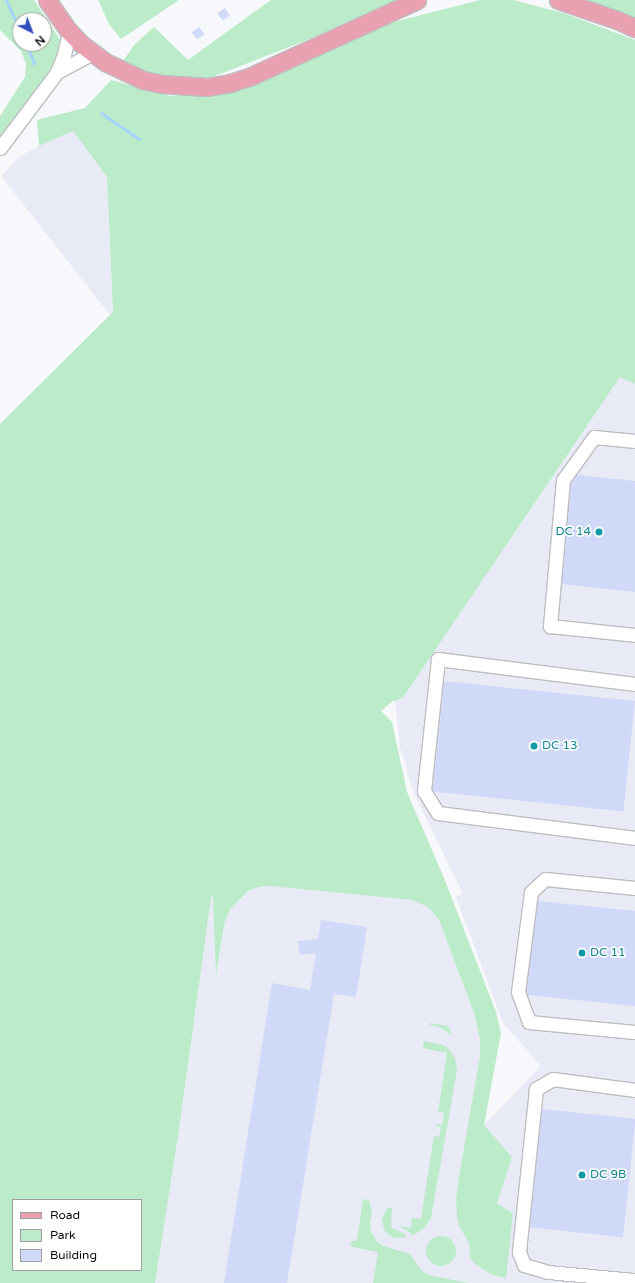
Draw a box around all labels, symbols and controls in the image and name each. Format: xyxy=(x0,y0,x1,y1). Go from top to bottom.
north arrow xyxy=(12,12,52,52)
text: N xyxy=(32,33,47,48)
place label: DC 14 xyxy=(555,525,591,539)
marker: DC 14 xyxy=(594,527,604,537)
place label: DC 13 xyxy=(542,739,578,753)
marker: DC 13 xyxy=(529,741,539,751)
place label: DC 11 xyxy=(590,946,626,960)
marker: DC 11 xyxy=(577,948,587,958)
place label: DC 9B xyxy=(590,1168,626,1182)
marker: DC 9B xyxy=(577,1170,587,1180)
legend xyxy=(12,1199,142,1271)
text: Road xyxy=(50,1208,80,1222)
text: Park xyxy=(50,1228,76,1242)
text: Building xyxy=(50,1248,97,1262)

